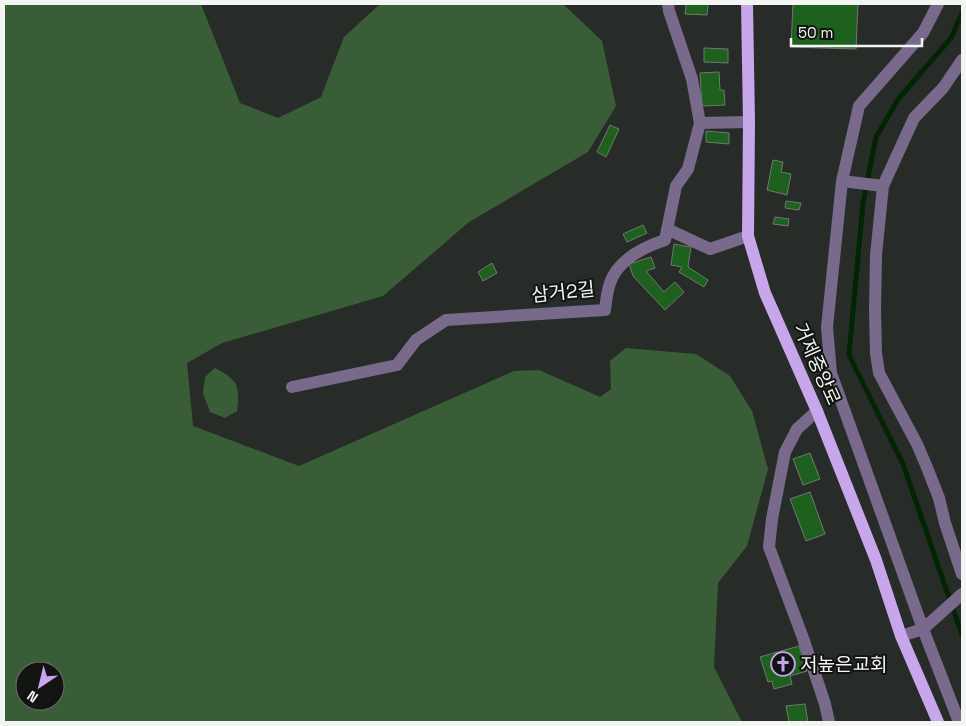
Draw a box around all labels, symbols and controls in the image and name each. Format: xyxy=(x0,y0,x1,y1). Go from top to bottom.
scale bar xyxy=(791,15,922,47)
text: 50 m xyxy=(798,23,833,42)
street label: 삼거2길 xyxy=(530,276,596,308)
street label: 거제중앙로 xyxy=(788,319,846,409)
church icon: 저높은교회 xyxy=(770,651,796,677)
place label: 저높은교회 xyxy=(800,652,887,677)
north arrow xyxy=(15,661,65,711)
text: N xyxy=(24,687,42,707)

